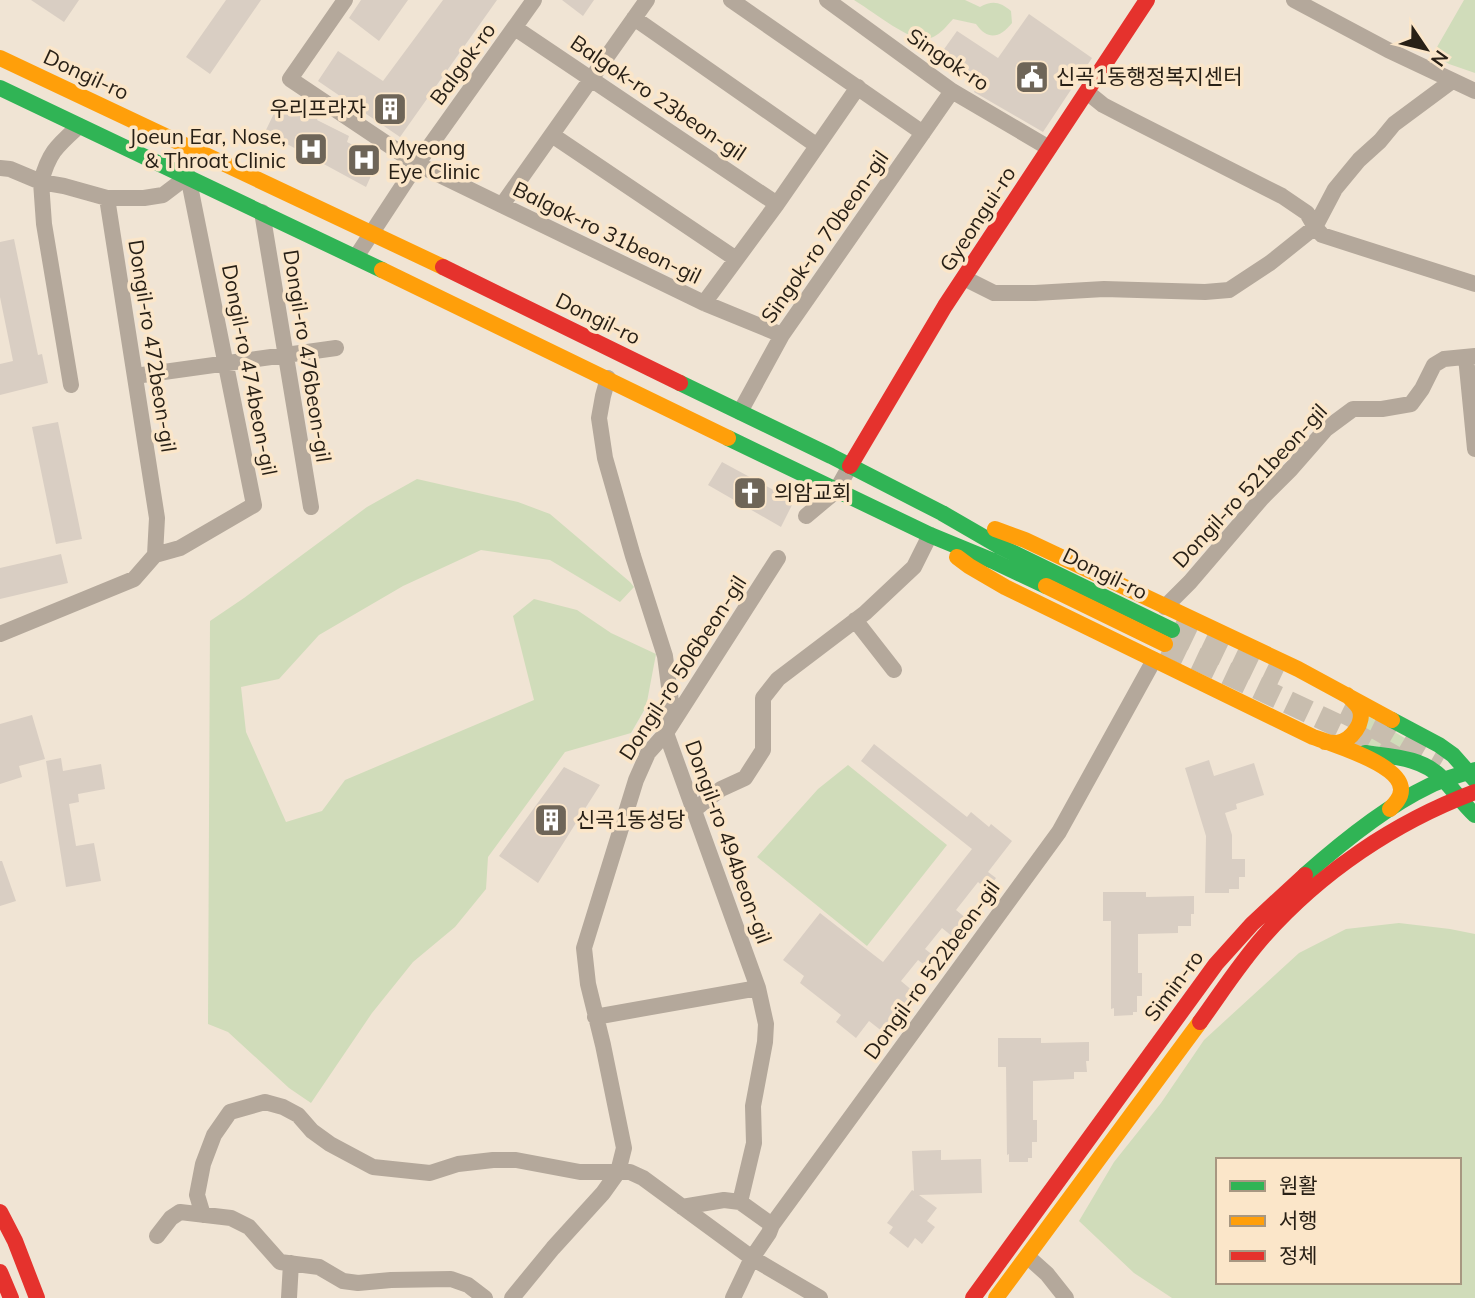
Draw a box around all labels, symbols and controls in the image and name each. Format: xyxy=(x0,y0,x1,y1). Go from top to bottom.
north arrow xyxy=(1391,14,1461,84)
street label: Balgok-ro xyxy=(424,17,501,110)
street label: Singok-ro xyxy=(902,22,995,96)
street label: Balgok-ro 23beon-gil xyxy=(566,29,751,166)
street label: Dongil-ro xyxy=(40,43,133,105)
text: N xyxy=(1426,46,1454,72)
public building icon: 신곡1동행정복지센터 xyxy=(1013,58,1051,96)
place label: 신곡1동행정복지센터 xyxy=(1056,63,1242,89)
building icon: 우리프라자 xyxy=(371,90,409,128)
place label: 우리프라자 xyxy=(269,95,366,121)
place label: Joeun Ear, Nose, & Throat Clinic xyxy=(129,123,286,173)
hospital icon: Joeun Ear, Nose, & Throat Clinic xyxy=(292,130,330,168)
place label: Myeong Eye Clinic xyxy=(388,134,480,184)
hospital icon: Myeong Eye Clinic xyxy=(345,141,383,179)
street label: Singok-ro 70beon-gil xyxy=(755,145,894,328)
street label: Gyeongui-ro xyxy=(933,161,1021,276)
street label: Balgok-ro 31beon-gil xyxy=(509,175,706,289)
street label: Dongil-ro 472beon-gil xyxy=(123,238,183,454)
street label: Dongil-ro 476beon-gil xyxy=(278,248,338,464)
street label: Dongil-ro 474beon-gil xyxy=(217,262,283,478)
street label: Dongil-ro xyxy=(552,286,645,350)
street label: Dongil-ro 521beon-gil xyxy=(1167,398,1332,573)
church icon: 의암교회 xyxy=(731,474,769,512)
place label: 의암교회 xyxy=(774,479,851,505)
street label: Dongil-ro xyxy=(1059,541,1152,605)
street label: Dongil-ro 506beon-gil xyxy=(613,570,752,765)
street label: Dongil-ro 494beon-gil xyxy=(680,736,778,947)
building icon: 신곡1동성당 xyxy=(532,801,570,839)
place label: 신곡1동성당 xyxy=(576,806,685,832)
street label: Dongil-ro 522beon-gil xyxy=(858,875,1005,1064)
street label: Simin-ro xyxy=(1138,945,1208,1026)
legend xyxy=(1216,1158,1461,1284)
text: 원활 xyxy=(1279,1172,1318,1198)
text: 서행 xyxy=(1279,1207,1318,1233)
text: 정체 xyxy=(1279,1242,1318,1268)

